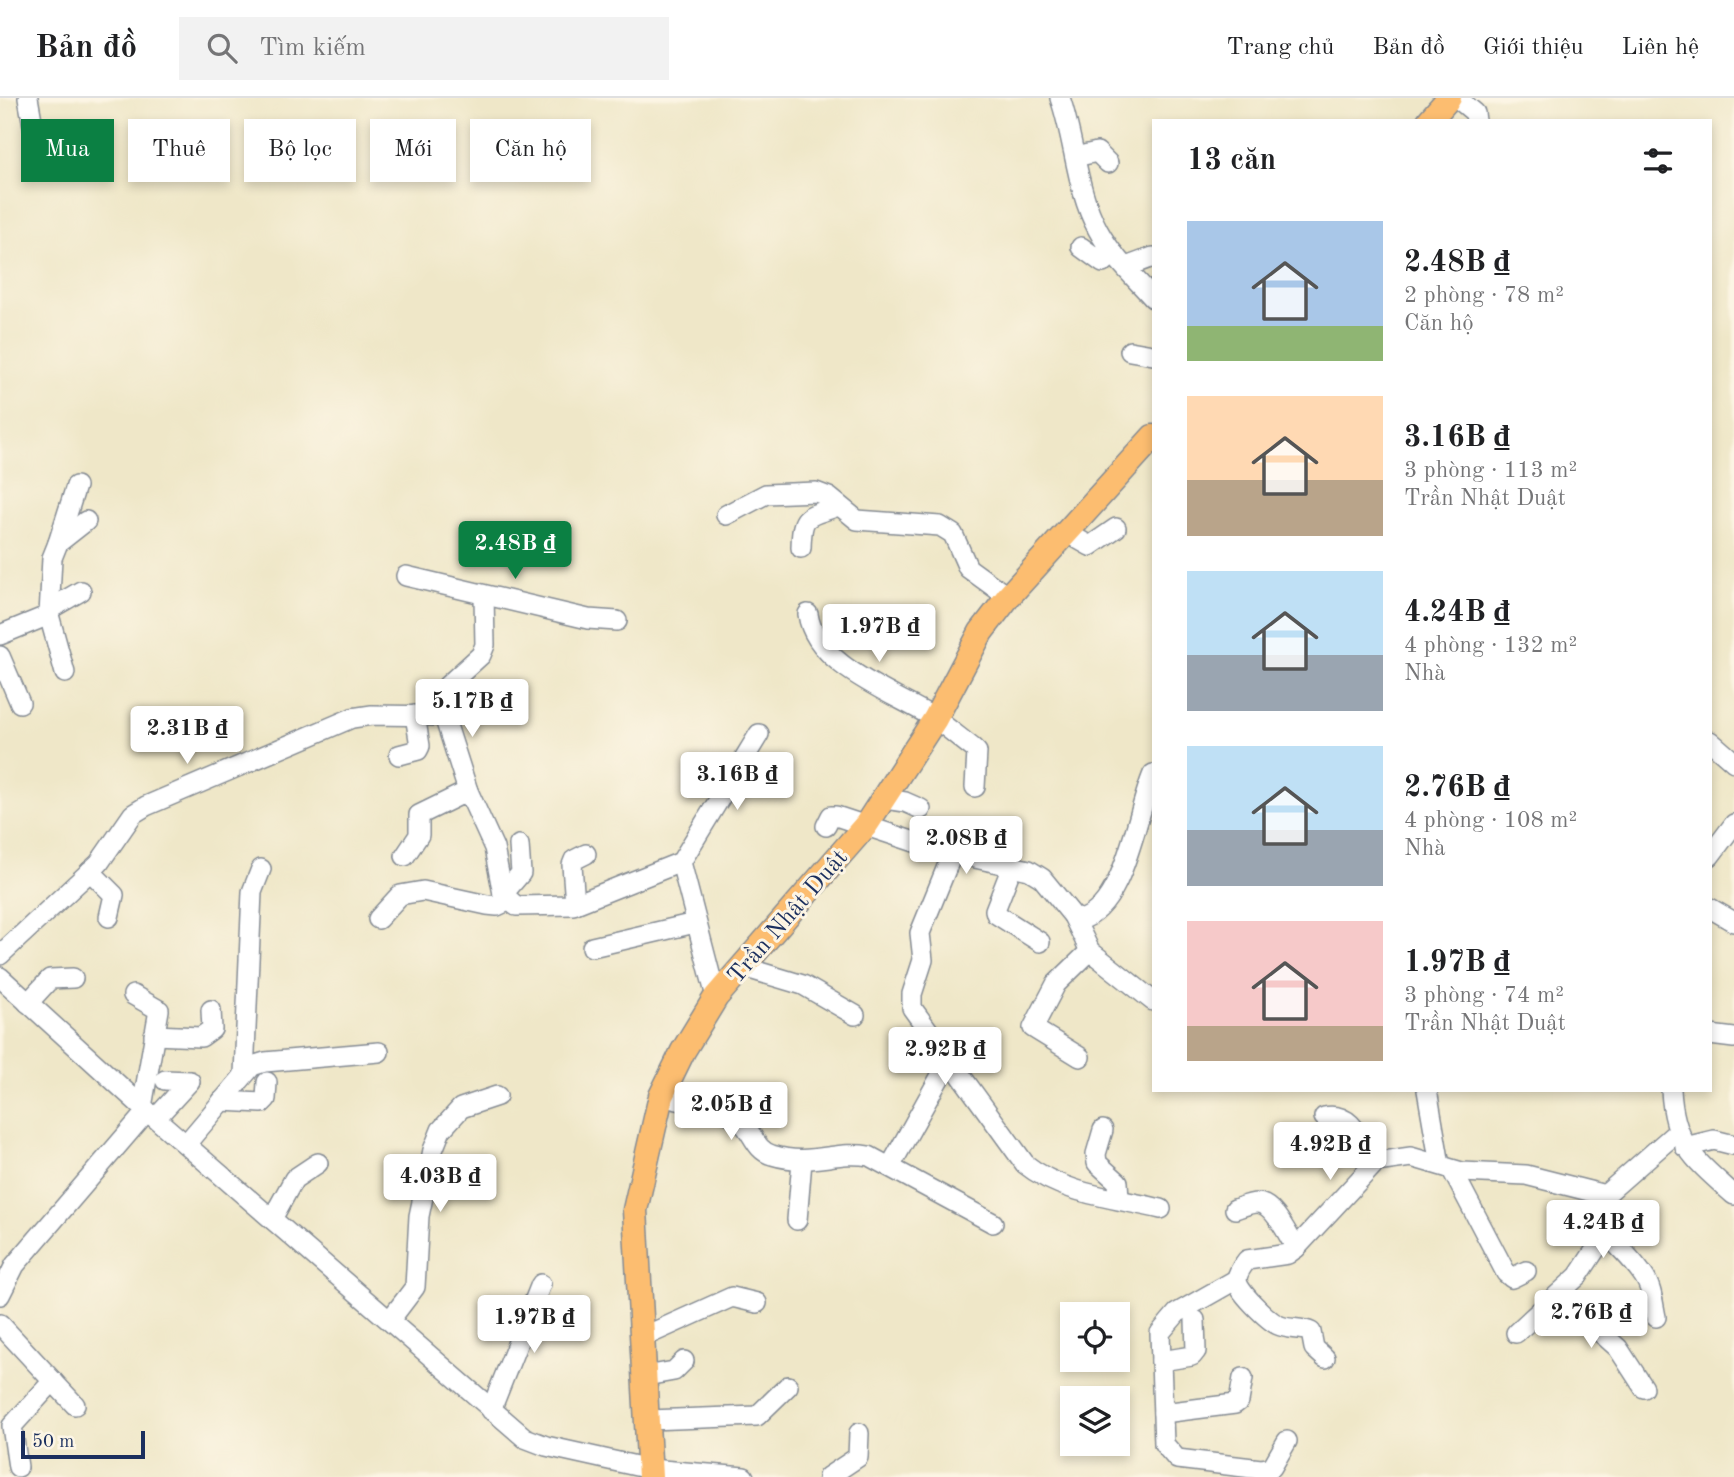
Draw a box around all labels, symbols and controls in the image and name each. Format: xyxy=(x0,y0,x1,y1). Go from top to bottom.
search box xyxy=(179,17,669,80)
icon: search xyxy=(203,29,241,67)
text: Bản đồ xyxy=(35,32,137,65)
text: Tìm kiếm xyxy=(259,35,366,61)
text: Trang chủ xyxy=(1227,36,1334,60)
text: Bản đồ xyxy=(1372,36,1445,60)
text: Giới thiệu xyxy=(1483,36,1584,60)
text: Liên hệ xyxy=(1622,36,1699,60)
chip: Mua xyxy=(21,119,114,182)
chip: Thuê xyxy=(128,119,230,182)
chip: Bộ lọc xyxy=(244,119,356,182)
chip: Mới xyxy=(370,119,456,182)
chip: Căn hộ xyxy=(470,119,591,182)
icon: filters xyxy=(1639,142,1677,180)
text: 13 căn xyxy=(1187,146,1276,176)
text: 2.48B ₫ xyxy=(1404,248,1510,278)
icon: home xyxy=(1243,249,1327,333)
text: 2 phòng · 78 m² xyxy=(1404,284,1564,307)
text: Căn hộ xyxy=(1404,312,1474,335)
text: 3.16B ₫ xyxy=(1404,423,1510,453)
icon: home xyxy=(1243,424,1327,508)
text: 3 phòng · 113 m² xyxy=(1404,459,1577,482)
text: Trần Nhật Duật xyxy=(1404,487,1566,510)
pin: 2.48B ₫ xyxy=(450,522,580,581)
text: 2.48B ₫ xyxy=(474,532,556,555)
text: 4.24B ₫ xyxy=(1404,598,1510,628)
icon: home xyxy=(1243,599,1327,683)
pin: 1.97B ₫ xyxy=(814,604,944,664)
text: 1.97B ₫ xyxy=(838,615,920,638)
text: 4 phòng · 132 m² xyxy=(1404,634,1577,657)
text: Nhà xyxy=(1404,662,1446,685)
pin: 5.17B ₫ xyxy=(407,680,537,739)
text: 5.17B ₫ xyxy=(431,690,513,713)
pin: 2.31B ₫ xyxy=(122,706,252,766)
text: 2.31B ₫ xyxy=(146,717,228,740)
pin: 3.16B ₫ xyxy=(672,752,802,812)
text: 3.16B ₫ xyxy=(696,763,778,786)
text: 2.76B ₫ xyxy=(1404,773,1510,803)
icon: home xyxy=(1243,774,1327,858)
text: 4 phòng · 108 m² xyxy=(1404,809,1577,832)
pin: 2.08B ₫ xyxy=(901,816,1031,876)
text: 2.08B ₫ xyxy=(925,827,1007,850)
text: Nhà xyxy=(1404,837,1446,860)
street label: Trần Nhật Duật xyxy=(723,844,853,989)
text: 1.97B ₫ xyxy=(1404,948,1510,978)
icon: home xyxy=(1243,949,1327,1033)
text: 3 phòng · 74 m² xyxy=(1404,984,1564,1007)
text: Trần Nhật Duật xyxy=(1404,1012,1566,1035)
pin: 2.92B ₫ xyxy=(880,1028,1010,1087)
text: 2.92B ₫ xyxy=(904,1038,986,1061)
pin: 2.05B ₫ xyxy=(666,1082,796,1142)
text: 2.05B ₫ xyxy=(690,1093,772,1116)
pin: 4.92B ₫ xyxy=(1265,1122,1395,1182)
text: 4.92B ₫ xyxy=(1289,1133,1371,1156)
pin: 4.03B ₫ xyxy=(375,1154,505,1214)
text: 4.03B ₫ xyxy=(399,1165,481,1188)
pin: 4.24B ₫ xyxy=(1538,1200,1668,1260)
text: 4.24B ₫ xyxy=(1562,1211,1644,1234)
pin: 2.76B ₫ xyxy=(1526,1290,1656,1350)
pin: 1.97B ₫ xyxy=(469,1296,599,1355)
text: 2.76B ₫ xyxy=(1550,1301,1632,1324)
map controls xyxy=(1060,1302,1130,1456)
button: locate xyxy=(1060,1302,1130,1372)
text: 1.97B ₫ xyxy=(493,1306,575,1329)
button: layers xyxy=(1060,1386,1130,1456)
scale bar xyxy=(21,1428,145,1460)
text: 50 m xyxy=(32,1433,74,1452)

